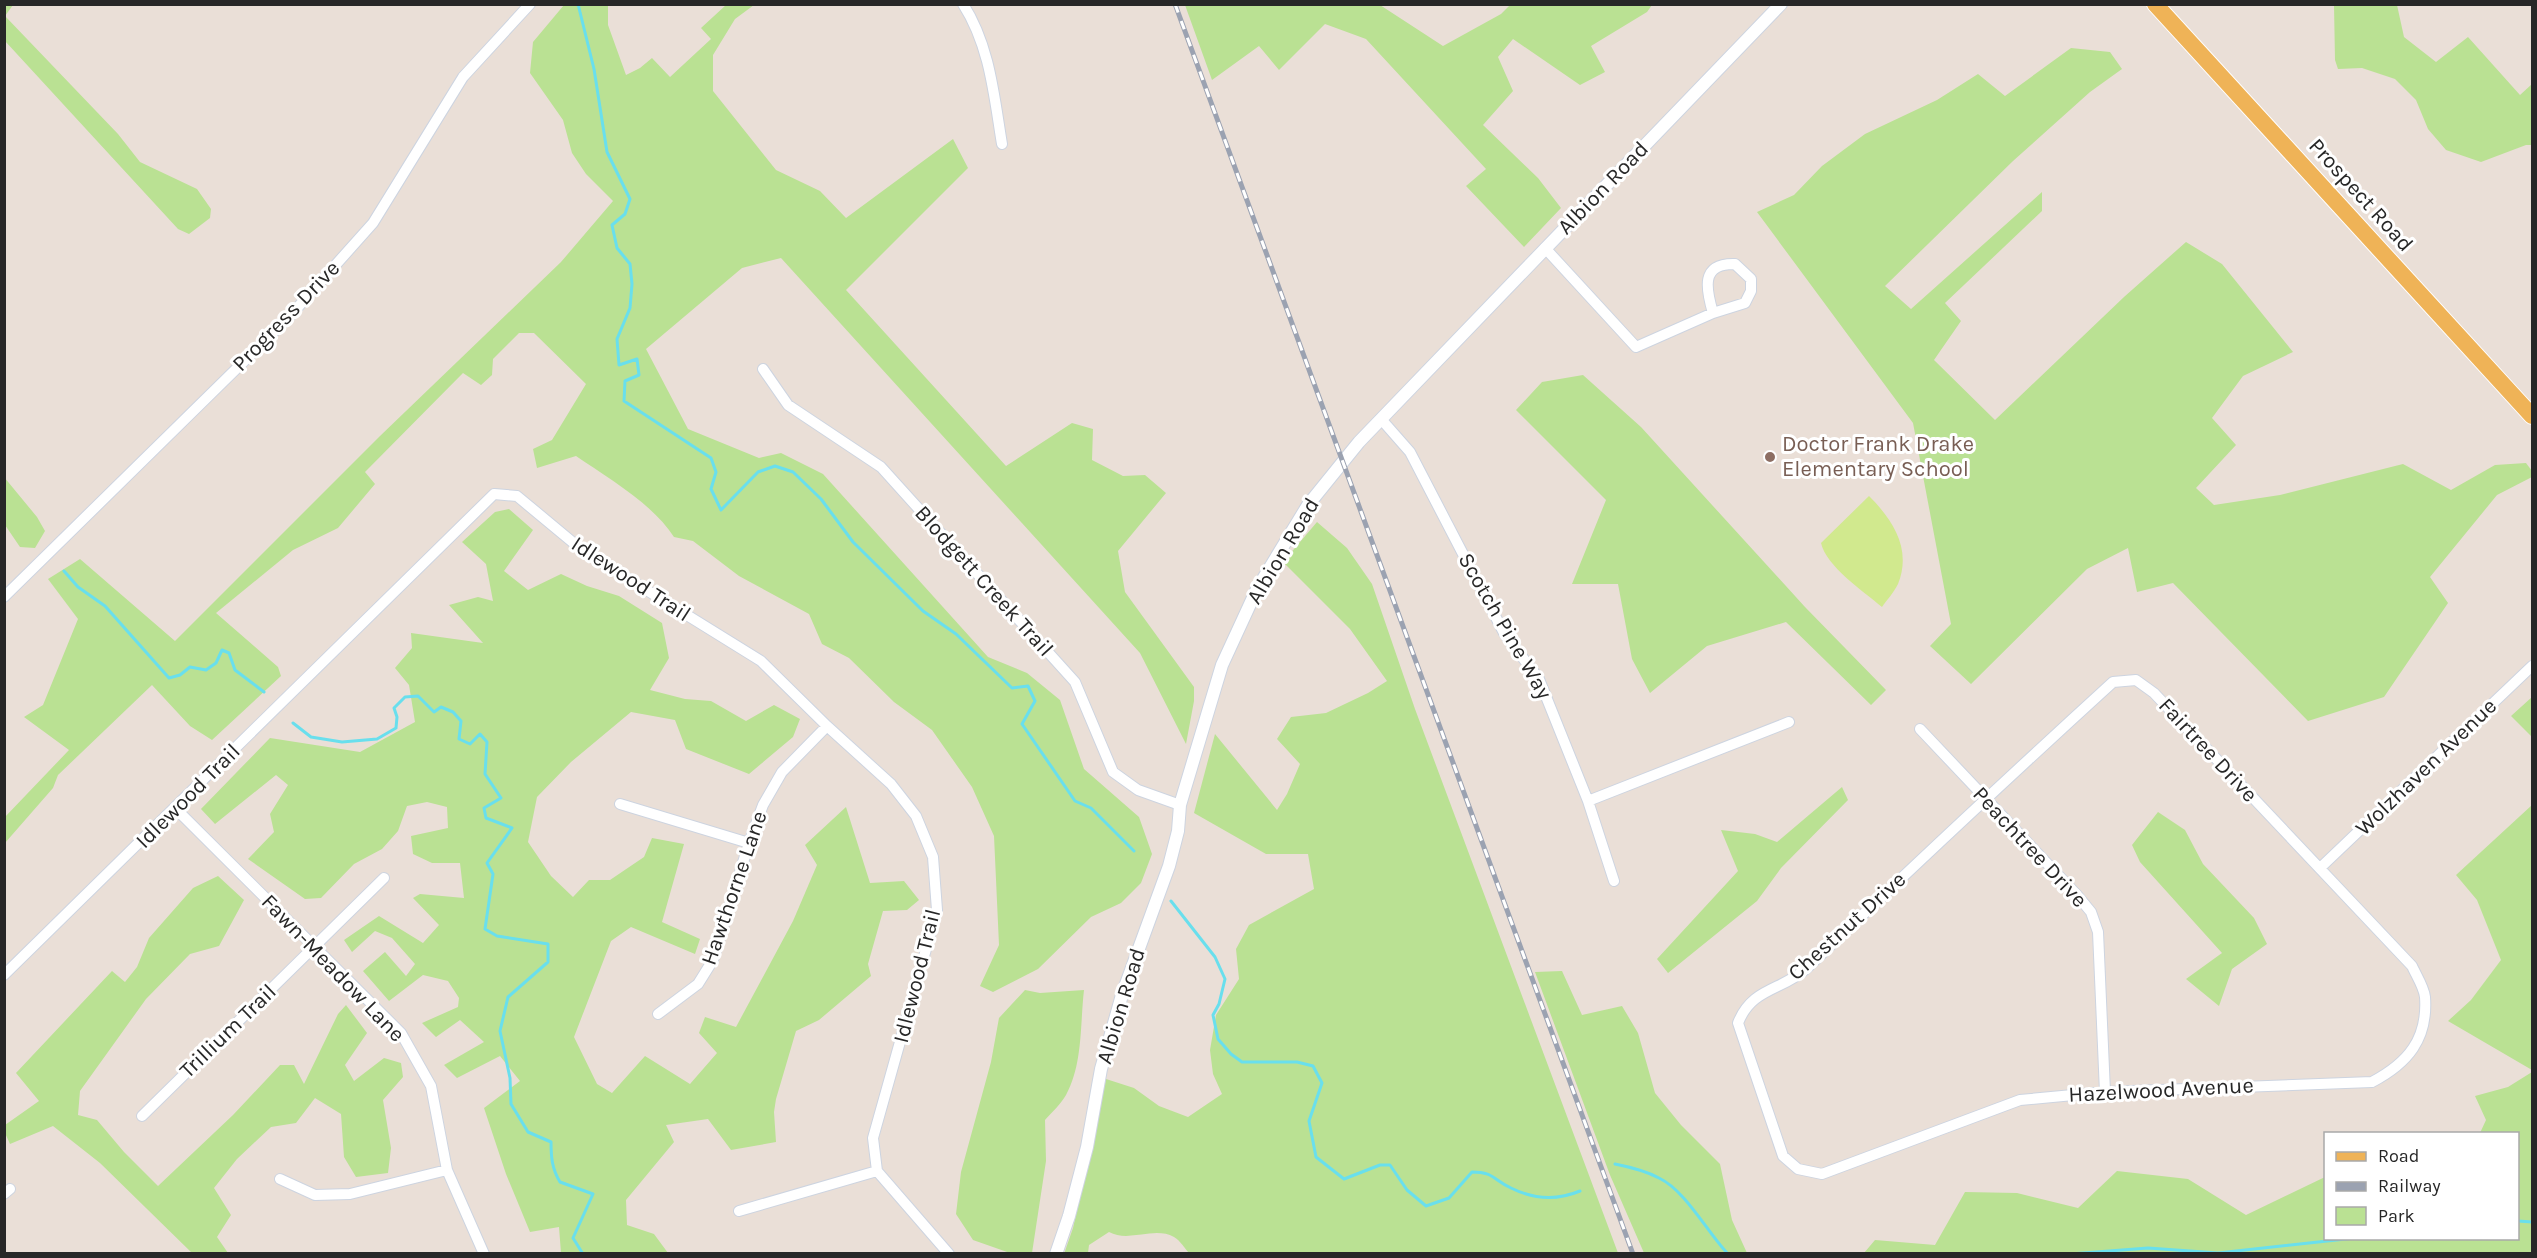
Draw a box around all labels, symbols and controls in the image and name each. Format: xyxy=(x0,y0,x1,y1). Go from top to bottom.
street label: Prospect Road xyxy=(2303,133,2419,257)
street label: Albion Road xyxy=(1552,136,1654,240)
street label: Progress Drive xyxy=(227,255,345,377)
place label: Doctor Frank Drake Elementary School xyxy=(1782,431,1974,482)
marker: Doctor Frank Drake Elementary School xyxy=(1763,450,1777,464)
street label: Albion Road xyxy=(1241,493,1325,609)
street label: Blodgett Creek Trail xyxy=(909,500,1059,662)
street label: Idlewood Trail xyxy=(566,531,696,627)
street label: Scotch Pine Way xyxy=(1453,548,1557,704)
street label: Fairtree Drive xyxy=(2153,692,2263,808)
street label: Wolzhaven Avenue xyxy=(2350,693,2502,841)
street label: Idlewood Trail xyxy=(130,738,246,854)
street label: Peachtree Drive xyxy=(1967,781,2093,913)
street label: Hawthorne Lane xyxy=(695,808,773,968)
street label: Chestnut Drive xyxy=(1783,866,1911,986)
street label: Fawn-Meadow Lane xyxy=(256,889,410,1047)
street label: Idlewood Trail xyxy=(888,906,946,1046)
street label: Albion Road xyxy=(1091,945,1151,1067)
street label: Trillium Trail xyxy=(174,979,282,1083)
street label: Hazelwood Avenue xyxy=(2068,1072,2254,1108)
legend xyxy=(2324,1132,2519,1240)
text: Road xyxy=(2378,1145,2419,1167)
text: Railway xyxy=(2378,1175,2441,1197)
text: Park xyxy=(2378,1205,2415,1227)

